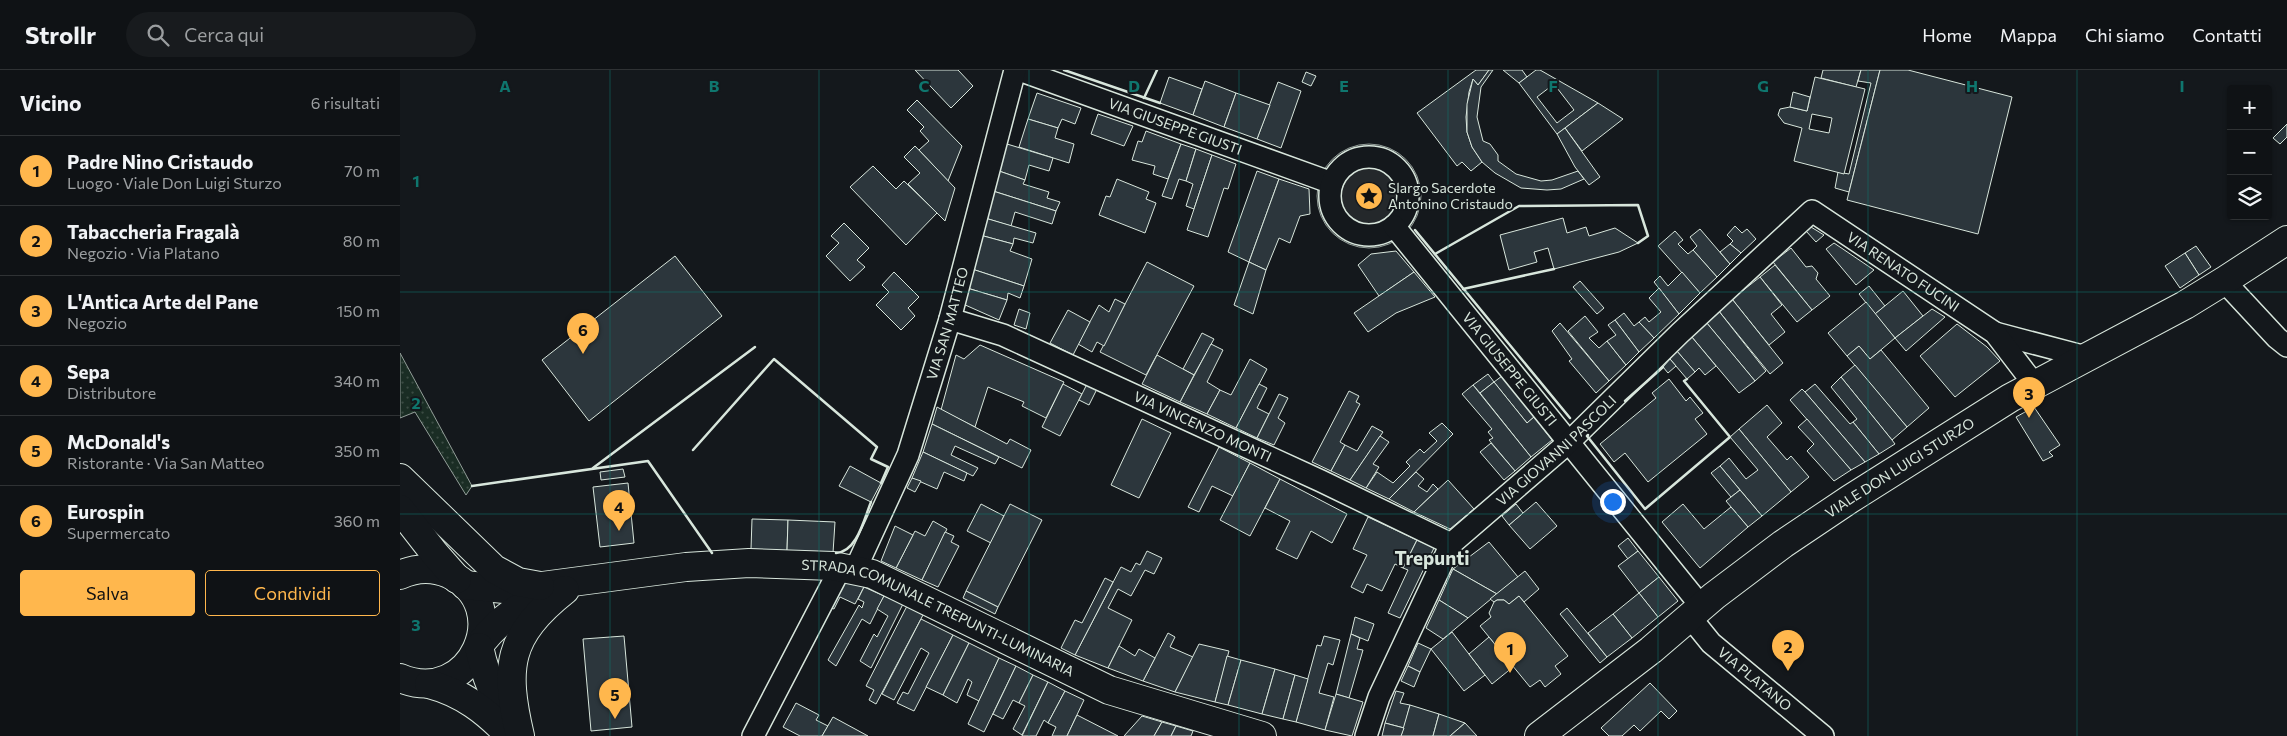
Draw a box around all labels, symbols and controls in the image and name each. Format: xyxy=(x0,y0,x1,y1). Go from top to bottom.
search box xyxy=(126,12,476,57)
text: Strollr xyxy=(25,20,96,49)
icon: search xyxy=(144,21,172,49)
text: Cerca qui xyxy=(184,23,264,46)
text: Home xyxy=(1922,24,1972,46)
text: Mappa xyxy=(2000,24,2057,46)
text: Chi siamo xyxy=(2085,24,2164,46)
text: Contatti xyxy=(2192,24,2262,46)
text: A xyxy=(499,76,511,95)
text: B xyxy=(709,76,720,95)
text: C xyxy=(919,76,930,95)
text: D xyxy=(1128,76,1140,95)
text: E xyxy=(1339,76,1349,95)
text: F xyxy=(1548,76,1558,95)
text: G xyxy=(1757,76,1769,95)
text: H xyxy=(1966,76,1978,95)
text: I xyxy=(2179,76,2185,95)
map controls xyxy=(2227,85,2272,220)
button: + xyxy=(2227,85,2272,130)
text: Vicino xyxy=(20,90,81,115)
text: 6 risultati xyxy=(311,93,380,112)
street label: VIA GIUSEPPE GIUSTI xyxy=(1106,94,1244,158)
button: − xyxy=(2227,130,2272,175)
text: Padre Nino Cristaudo xyxy=(67,150,253,173)
text: 1 xyxy=(32,161,40,180)
text: 70 m xyxy=(344,161,380,180)
text: 1 xyxy=(412,171,420,190)
text: Luogo · Viale Don Luigi Sturzo xyxy=(67,173,282,192)
button: layers xyxy=(2227,175,2272,220)
place label: Slargo Sacerdote Antonino Cristaudo xyxy=(1388,179,1513,212)
place icon: Slargo Sacerdote Antonino Cristaudo xyxy=(1354,181,1384,211)
text: Tabaccheria Fragalà xyxy=(67,220,239,243)
street label: VIA RENATO FUCINI xyxy=(1844,228,1963,315)
text: 2 xyxy=(31,231,41,250)
text: 80 m xyxy=(343,231,380,250)
text: Negozio · Via Platano xyxy=(67,243,220,262)
street label: VIA SAN MATTEO xyxy=(923,265,971,382)
text: L'Antica Arte del Pane xyxy=(67,290,258,313)
text: 3 xyxy=(31,301,41,320)
text: 150 m xyxy=(337,301,380,320)
street label: VIA GIUSEPPE GIUSTI xyxy=(1459,309,1561,429)
text: Negozio xyxy=(67,313,127,332)
pin: 6 xyxy=(567,313,599,354)
text: Sepa xyxy=(67,360,110,383)
text: 4 xyxy=(31,371,41,390)
text: 340 m xyxy=(334,371,380,390)
pin: 3 xyxy=(2013,377,2045,418)
text: Distributore xyxy=(67,383,156,402)
street label: VIA VINCENZO MONTI xyxy=(1131,387,1274,465)
street label: VIA GIOVANNI PASCOLI xyxy=(1493,392,1619,509)
text: 2 xyxy=(411,393,421,412)
street label: VIALE DON LUIGI STURZO xyxy=(1822,414,1977,521)
text: McDonald's xyxy=(67,430,170,453)
text: 5 xyxy=(31,441,41,460)
text: 350 m xyxy=(334,441,380,460)
text: Ristorante · Via San Matteo xyxy=(67,453,265,472)
your location xyxy=(1600,489,1626,515)
pin: 4 xyxy=(603,490,635,531)
text: Eurospin xyxy=(67,500,144,523)
text: 6 xyxy=(31,511,41,530)
text: 360 m xyxy=(334,511,380,530)
text: Supermercato xyxy=(67,523,170,542)
district label: Trepunti xyxy=(1394,546,1470,569)
street label: STRADA COMUNALE TREPUNTI-LUMINARIA xyxy=(801,556,1077,680)
button: Salva xyxy=(20,570,195,616)
button: Condividi xyxy=(205,570,380,616)
text: 3 xyxy=(411,615,421,634)
pin: 2 xyxy=(1772,630,1804,671)
pin: 1 xyxy=(1494,632,1526,673)
street label: VIA PLATANO xyxy=(1715,643,1795,714)
pin: 5 xyxy=(599,678,631,719)

